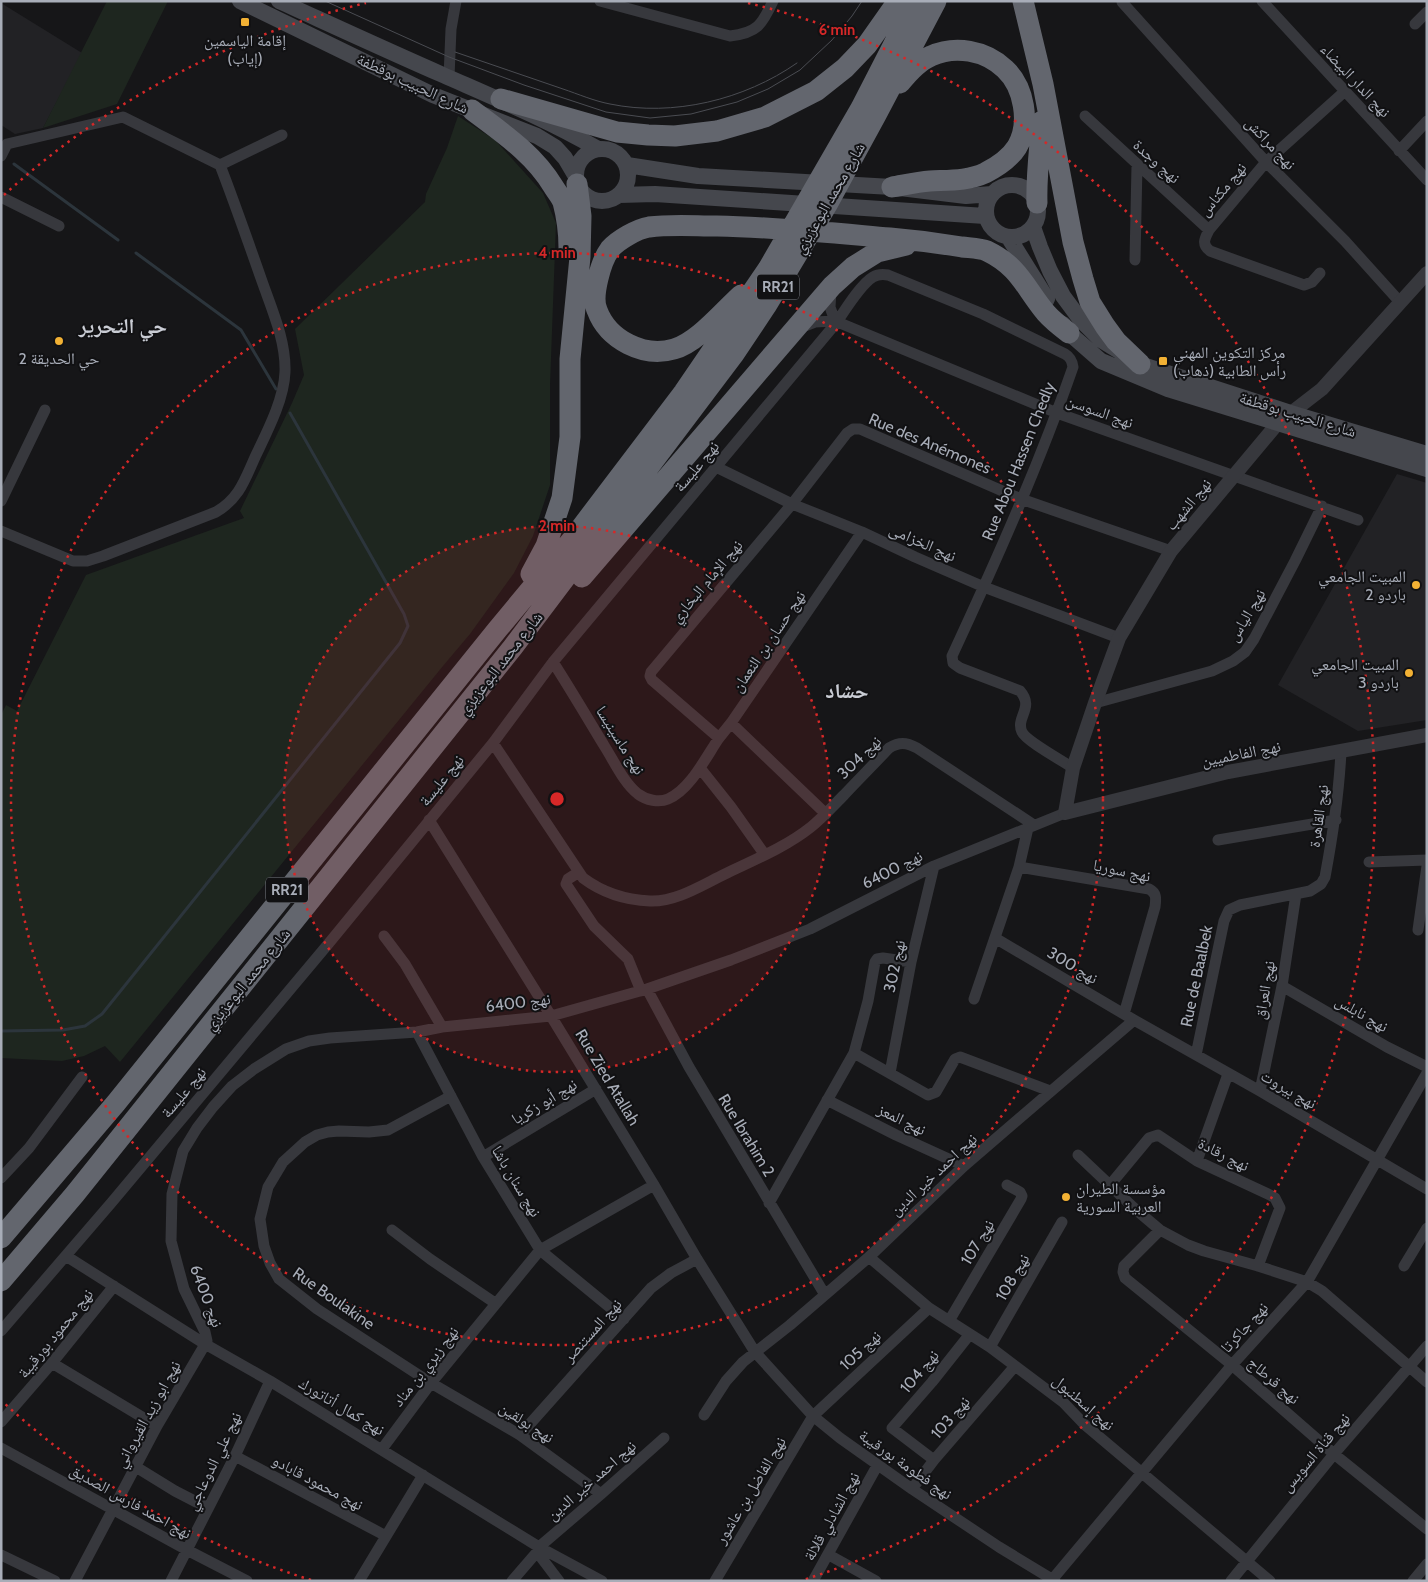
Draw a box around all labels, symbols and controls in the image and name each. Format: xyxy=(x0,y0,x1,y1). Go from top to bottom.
marker: إقامة الياسمين (إياب) xyxy=(239,16,251,28)
text: 6 min xyxy=(819,21,855,39)
place label: إقامة الياسمين (إياب) xyxy=(204,31,286,69)
street label: نهج الدار البيضاء xyxy=(1316,39,1395,122)
street label: شارع الحبيب بوقطفة xyxy=(353,49,472,119)
street label: نهج مراكش xyxy=(1241,113,1300,174)
street label: نهج وجدة xyxy=(1129,135,1184,188)
street label: شارع محمد البوعزيزي xyxy=(790,139,872,259)
street label: نهج مكناس xyxy=(1194,159,1251,221)
text: 4 min xyxy=(538,244,576,262)
road number: RR21 xyxy=(757,274,799,300)
district label: حي التحرير xyxy=(78,313,167,342)
marker: حي الحديقة 2 xyxy=(53,335,65,347)
place label: مركز التكوين المهني رأس الطابية (ذهاب) xyxy=(1173,343,1286,381)
place label: حي الحديقة 2 xyxy=(18,349,100,371)
marker: مركز التكوين المهني رأس الطابية (ذهاب) xyxy=(1157,355,1169,367)
street label: Rue Abou Hassen Chedly xyxy=(978,379,1059,543)
street label: شارع الحبيب بوقطفة xyxy=(1237,388,1359,442)
street label: نهج السوسن xyxy=(1063,391,1136,433)
street label: Rue des Anémones xyxy=(866,409,994,478)
street label: نهج عليسة xyxy=(670,437,724,496)
street label: نهج الشهب xyxy=(1161,475,1216,535)
text: 2 min xyxy=(539,517,575,535)
street label: نهج الخزامى xyxy=(886,519,959,567)
street label: نهج الإمام البخاري xyxy=(666,536,749,629)
place label: المبيت الجامعي باردو 2 xyxy=(1318,567,1406,604)
marker: المبيت الجامعي باردو 2 xyxy=(1410,579,1422,591)
street label: نهج الياس xyxy=(1223,586,1270,646)
street label: نهج حسان بن النعمان xyxy=(727,587,810,696)
street label: شارع محمد البوعزيزي xyxy=(454,608,549,720)
place label: المبيت الجامعي باردو 3 xyxy=(1311,655,1399,692)
marker: المبيت الجامعي باردو 3 xyxy=(1403,667,1415,679)
district label: حشاد xyxy=(825,678,869,703)
street label: نهج ماسينيسا xyxy=(591,702,649,779)
street label: نهج 304 xyxy=(833,732,886,784)
street label: نهج الفاطميين xyxy=(1200,737,1282,771)
street label: نهج عليسة xyxy=(415,751,469,810)
street label: نهج القاهرة xyxy=(1305,783,1333,849)
centre of rings xyxy=(548,790,566,808)
street label: نهج 6400 xyxy=(859,846,926,894)
street label: نهج سوريا xyxy=(1091,855,1152,887)
road number: RR21 xyxy=(266,878,308,902)
street label: Rue de Baalbek xyxy=(1176,923,1217,1029)
street label: شارع محمد البوعزيزي xyxy=(201,925,297,1036)
street label: نهج 302 xyxy=(880,938,910,994)
street label: نهج 300 xyxy=(1043,943,1102,989)
street label: نهج العراق xyxy=(1250,959,1280,1021)
street label: نهج 6400 xyxy=(484,989,552,1017)
street label: نهج نابلس xyxy=(1331,991,1392,1037)
street label: Rue Zied Atallah xyxy=(571,1026,644,1129)
street label: نهج عليسة xyxy=(157,1063,211,1122)
street label: نهج بيروت xyxy=(1257,1066,1320,1114)
street label: نهج أبو زكريا xyxy=(508,1075,581,1129)
street label: Rue Ibrahim 2 xyxy=(714,1090,779,1180)
street label: نهج المعز xyxy=(873,1099,929,1140)
street label: نهج احمد خير الدين xyxy=(886,1129,982,1220)
street label: نهج رقادة xyxy=(1195,1134,1253,1176)
street label: نهج سنان باشا xyxy=(487,1142,545,1221)
place label: مؤسسة الطيران العربية السورية xyxy=(1076,1179,1165,1216)
marker: مؤسسة الطيران العربية السورية xyxy=(1060,1191,1072,1203)
street label: نهج 107 xyxy=(957,1216,999,1269)
street label: نهج 108 xyxy=(991,1250,1034,1305)
street label: نهج 6400 xyxy=(185,1262,227,1330)
street label: Rue Boulakine xyxy=(289,1263,378,1334)
street label: نهج محمود بورقيبة xyxy=(14,1285,98,1382)
street label: نهج المستنصر xyxy=(558,1295,626,1367)
street label: نهج جاكرتا xyxy=(1217,1298,1273,1357)
street label: نهج زيري بن مناد xyxy=(388,1322,465,1412)
street label: نهج 105 xyxy=(836,1326,886,1375)
street label: نهج 104 xyxy=(896,1346,944,1397)
street label: نهج قرطاج xyxy=(1243,1353,1304,1409)
street label: نهج ابو زيد القيرواني xyxy=(110,1358,187,1472)
street label: نهج إسطنبول xyxy=(1048,1370,1118,1435)
street label: نهج كمال أتاتورك xyxy=(295,1373,388,1440)
street label: نهج 103 xyxy=(927,1392,975,1443)
street label: نهج بولقين xyxy=(495,1398,558,1448)
street label: نهج علي الدوعاجي xyxy=(181,1409,248,1515)
street label: نهج قناة السويس xyxy=(1277,1409,1355,1496)
street label: نهج فطومة بورقيبة xyxy=(855,1425,956,1504)
street label: نهج الفاضل بن عاشور xyxy=(710,1433,791,1549)
street label: نهج احمد خير الدين xyxy=(543,1436,641,1525)
street label: نهج محمود قابادو xyxy=(269,1450,367,1515)
street label: نهج احمد فارس الصديق xyxy=(66,1460,195,1544)
street label: نهج الشادلي قلالة xyxy=(799,1469,866,1565)

